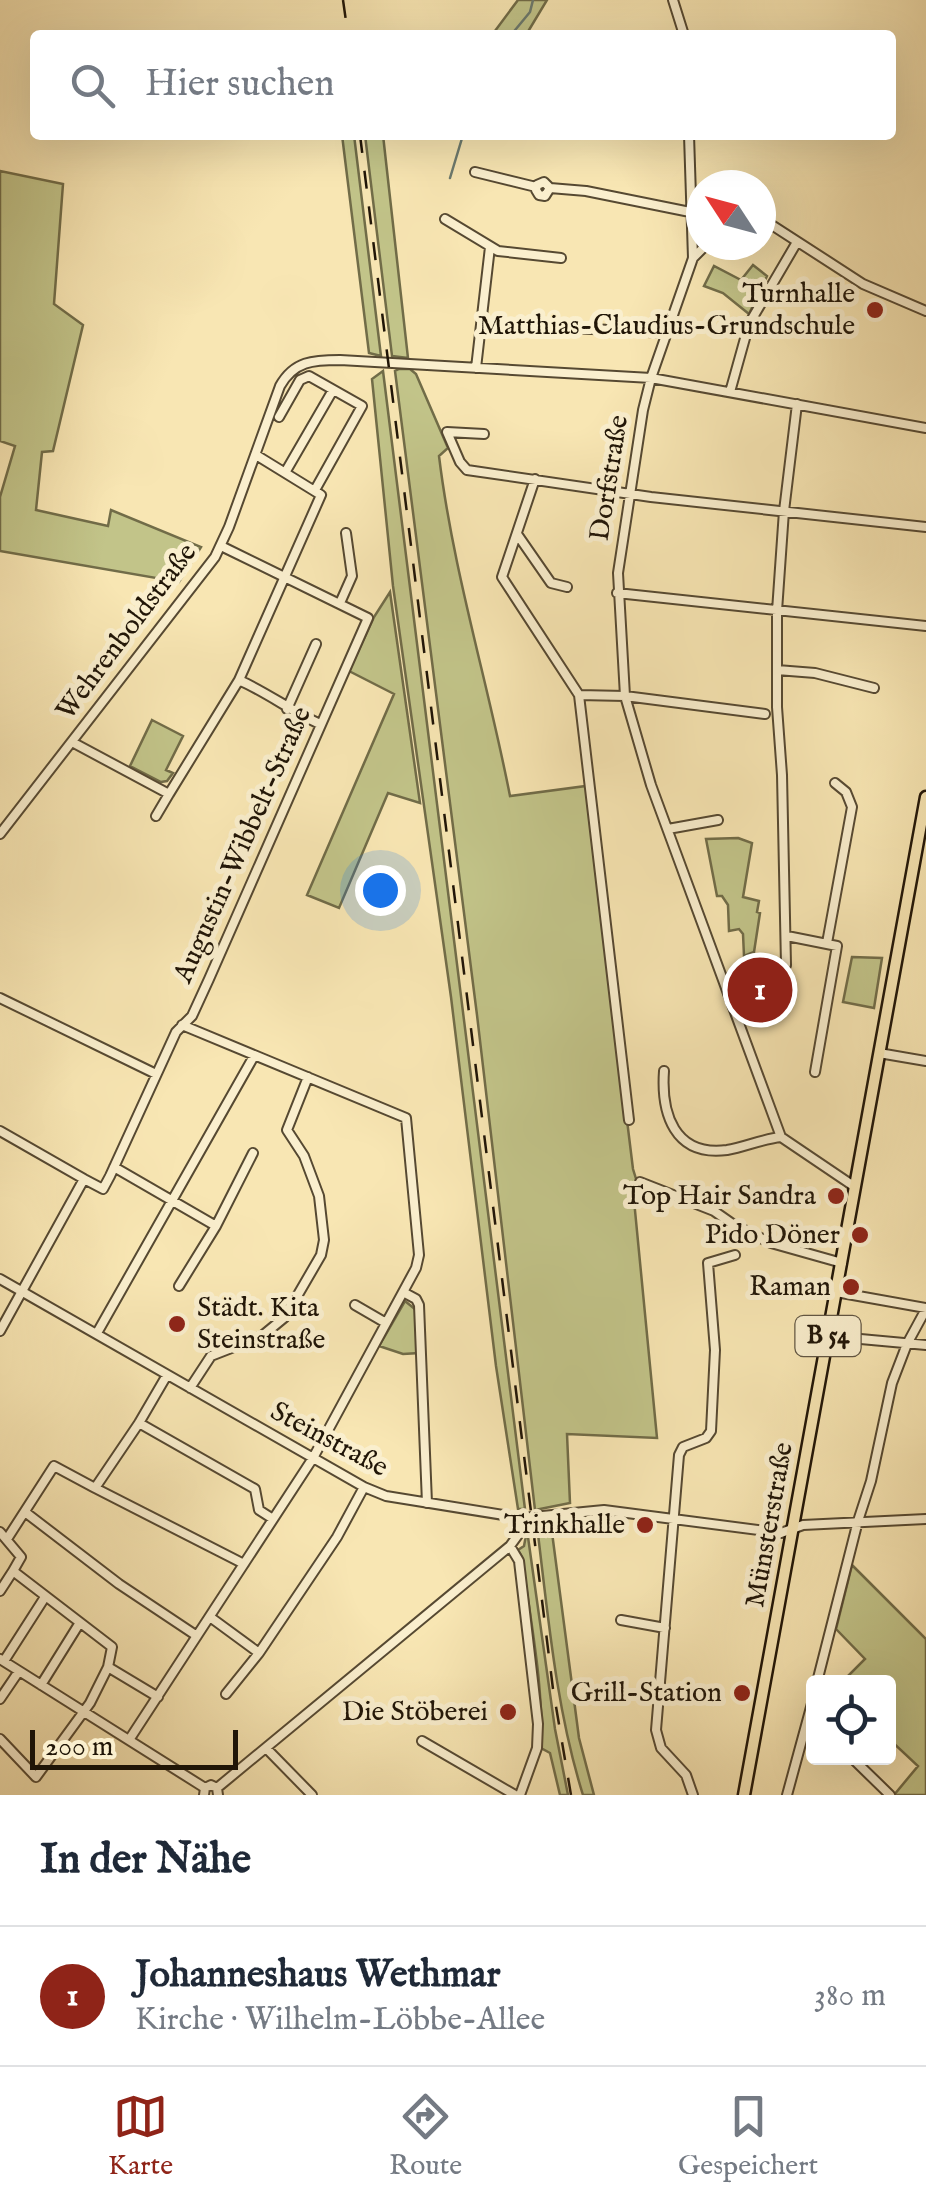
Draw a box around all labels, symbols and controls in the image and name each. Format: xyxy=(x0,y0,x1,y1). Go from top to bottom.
search box xyxy=(30,30,896,140)
icon: search xyxy=(65,58,120,113)
text: Hier suchen xyxy=(145,61,335,109)
north arrow xyxy=(686,170,776,260)
place label: Turnhalle Matthias-Claudius-Grundschule xyxy=(478,277,855,344)
marker: Turnhalle Matthias-Claudius-Grundschule xyxy=(864,299,886,321)
street label: Dorfstraße xyxy=(583,412,637,543)
street label: Wehrenboldstraße xyxy=(49,536,205,727)
street label: Augustin-Wibbelt-Straße xyxy=(166,701,320,990)
your location xyxy=(355,865,406,916)
pin: 1 xyxy=(728,952,792,1028)
place label: Top Hair Sandra xyxy=(623,1179,817,1214)
marker: Top Hair Sandra xyxy=(825,1185,847,1207)
place label: Pido Döner xyxy=(705,1218,840,1253)
marker: Pido Döner xyxy=(849,1224,871,1246)
place label: Raman xyxy=(749,1270,831,1305)
marker: Raman xyxy=(840,1276,862,1298)
place label: Städt. Kita Steinstraße xyxy=(197,1291,326,1358)
marker: Städt. Kita Steinstraße xyxy=(166,1313,188,1335)
road number: B 54 xyxy=(796,1316,860,1356)
street label: Steinstraße xyxy=(264,1394,394,1486)
street label: Münsterstraße xyxy=(738,1440,802,1610)
place label: Trinkhalle xyxy=(504,1508,625,1543)
marker: Trinkhalle xyxy=(634,1514,656,1536)
map controls xyxy=(806,1675,896,1765)
button: locate xyxy=(806,1675,896,1765)
place label: Grill-Station xyxy=(571,1676,722,1711)
marker: Grill-Station xyxy=(731,1682,753,1704)
place label: Die Stöberei xyxy=(342,1695,488,1730)
marker: Die Stöberei xyxy=(497,1701,519,1723)
scale bar xyxy=(30,1725,238,1770)
text: 200 m xyxy=(45,1730,113,1765)
text: In der Nähe xyxy=(40,1834,251,1887)
text: Johanneshaus Wethmar xyxy=(135,1952,501,2000)
text: 1 xyxy=(67,1976,78,2017)
text: 380 m xyxy=(814,1976,886,2017)
text: Kirche · Wilhelm-Löbbe-Allee xyxy=(135,2000,545,2041)
tab: Karte xyxy=(108,2089,173,2184)
tab: Route xyxy=(389,2089,462,2184)
tab: Gespeichert xyxy=(678,2089,818,2184)

